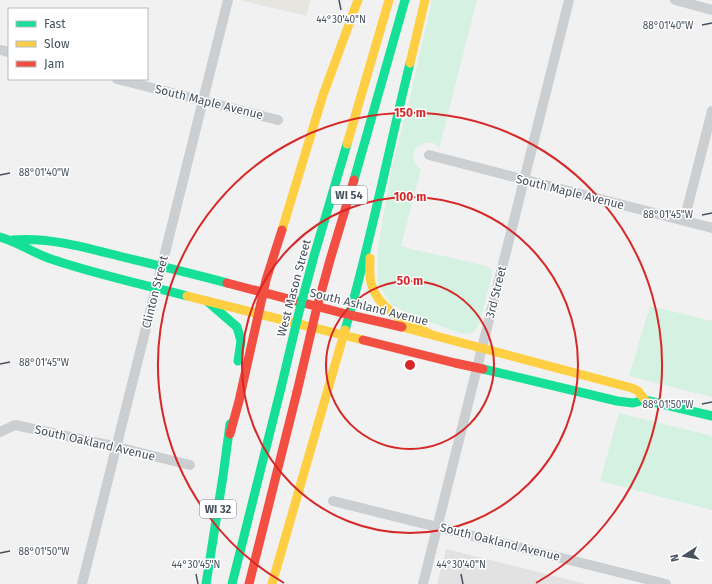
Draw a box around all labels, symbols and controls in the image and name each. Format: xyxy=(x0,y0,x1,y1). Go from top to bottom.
legend xyxy=(8,8,148,80)
text: 44°30'40"N xyxy=(316,14,366,26)
text: Fast xyxy=(44,17,66,31)
text: 88°01'40"W xyxy=(643,20,694,32)
text: Slow xyxy=(44,37,70,51)
text: Jam xyxy=(44,57,64,71)
street label: South Maple Avenue xyxy=(153,82,265,122)
text: 150 m xyxy=(394,106,426,120)
text: 88°01'40"W xyxy=(19,167,70,179)
street label: South Maple Avenue xyxy=(514,172,626,212)
road number: WI 54 xyxy=(331,186,367,204)
text: 100 m xyxy=(394,190,426,204)
text: 88°01'45"W xyxy=(643,209,694,221)
street label: West Mason Street xyxy=(274,237,314,338)
street label: Clinton Street xyxy=(139,254,171,330)
street label: 3rd Street xyxy=(483,264,509,319)
text: 50 m xyxy=(397,274,423,288)
street label: South Ashland Avenue xyxy=(308,285,430,329)
text: 88°01'45"W xyxy=(19,357,70,369)
centre of rings xyxy=(403,358,417,372)
text: 88°01'50"W xyxy=(643,399,694,411)
street label: South Oakland Avenue xyxy=(33,422,157,464)
road number: WI 32 xyxy=(200,500,236,518)
street label: South Oakland Avenue xyxy=(439,520,561,564)
north arrow xyxy=(664,536,704,576)
text: 88°01'50"W xyxy=(19,546,70,558)
text: N xyxy=(668,553,682,563)
text: 44°30'45"N xyxy=(172,559,220,571)
text: 44°30'40"N xyxy=(436,559,486,571)

